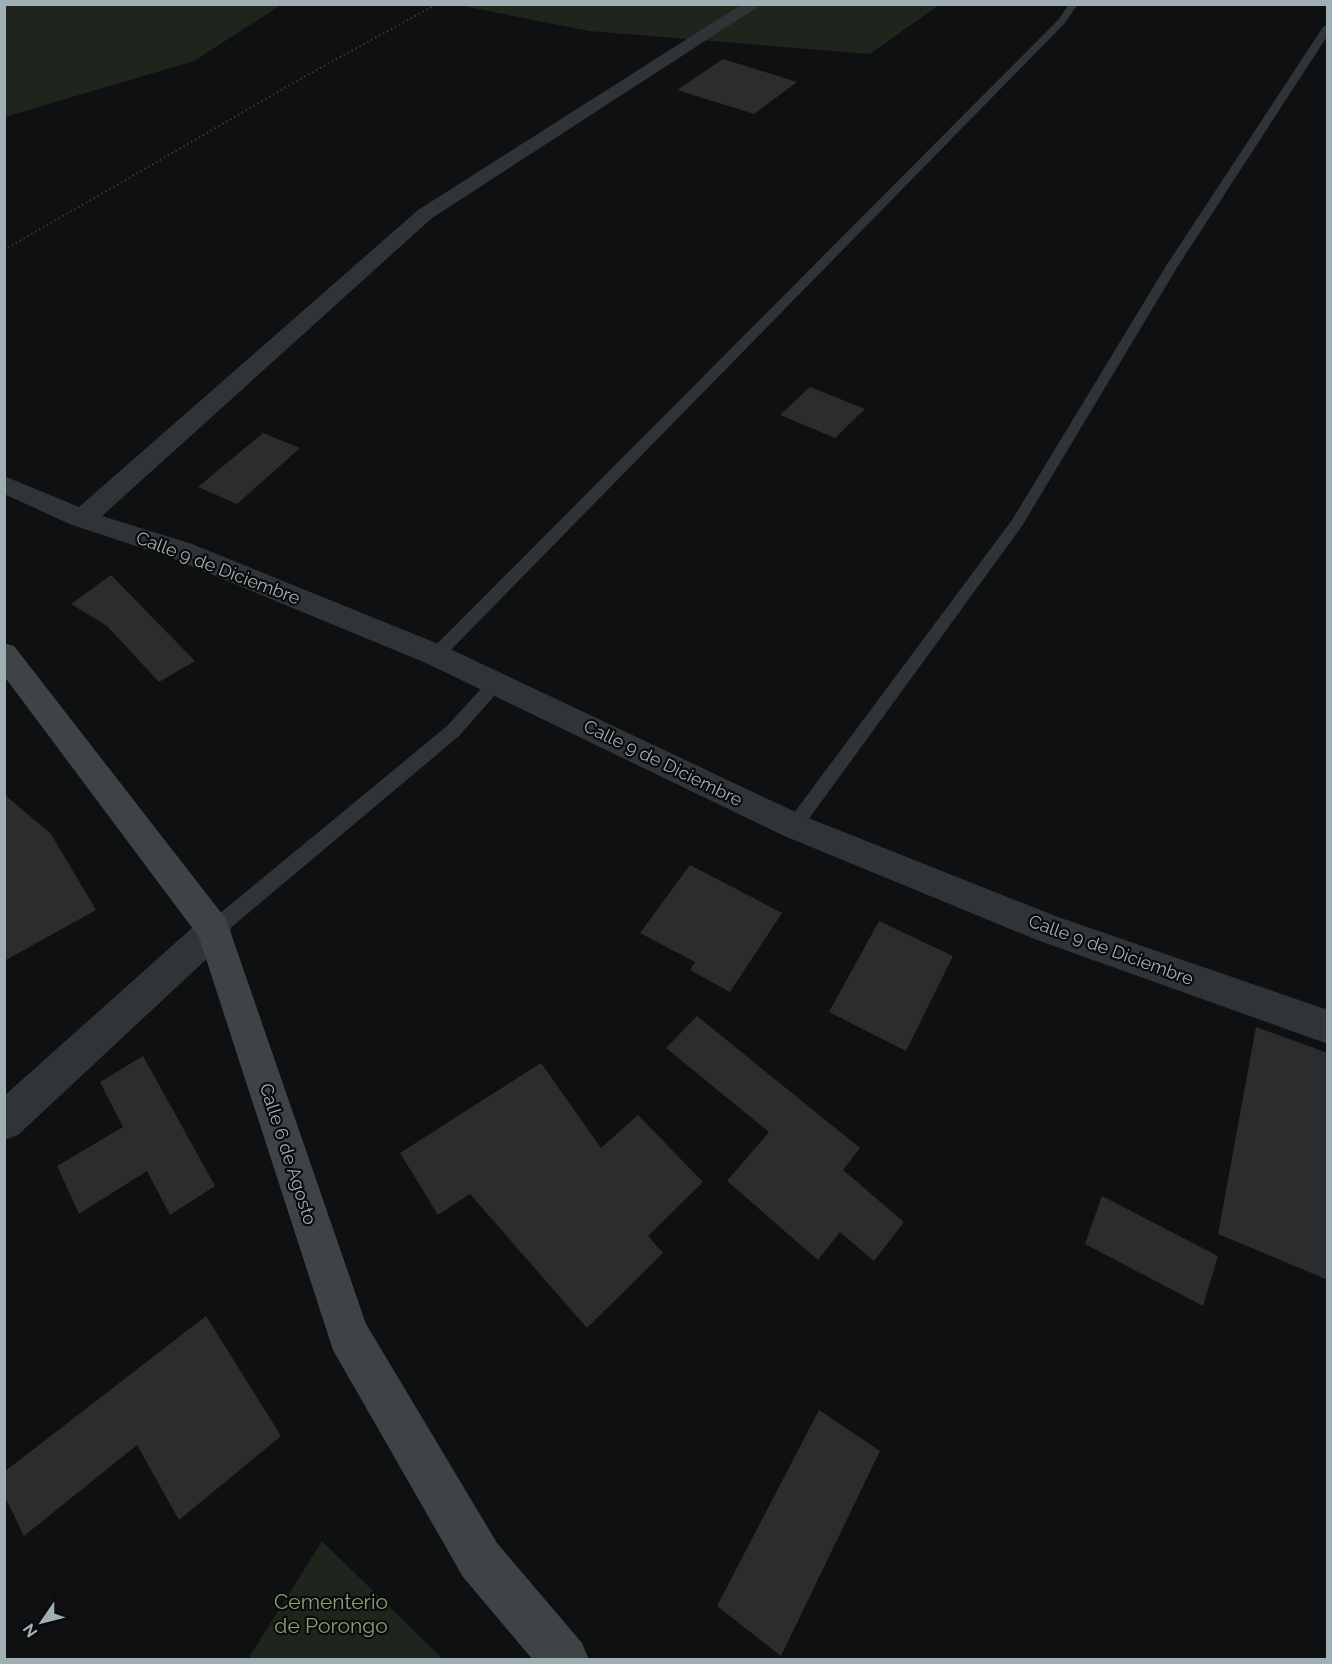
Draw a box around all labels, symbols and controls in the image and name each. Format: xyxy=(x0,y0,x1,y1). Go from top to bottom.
street label: Calle 9 de Diciembre xyxy=(133,527,304,609)
street label: Calle 9 de Diciembre xyxy=(580,715,746,810)
street label: Calle 9 de Diciembre xyxy=(1026,910,1197,989)
street label: Calle 6 de Agosto xyxy=(256,1081,321,1227)
park label: Cementerio de Porongo xyxy=(274,1589,388,1638)
north arrow xyxy=(12,1592,72,1652)
text: N xyxy=(19,1620,41,1641)

